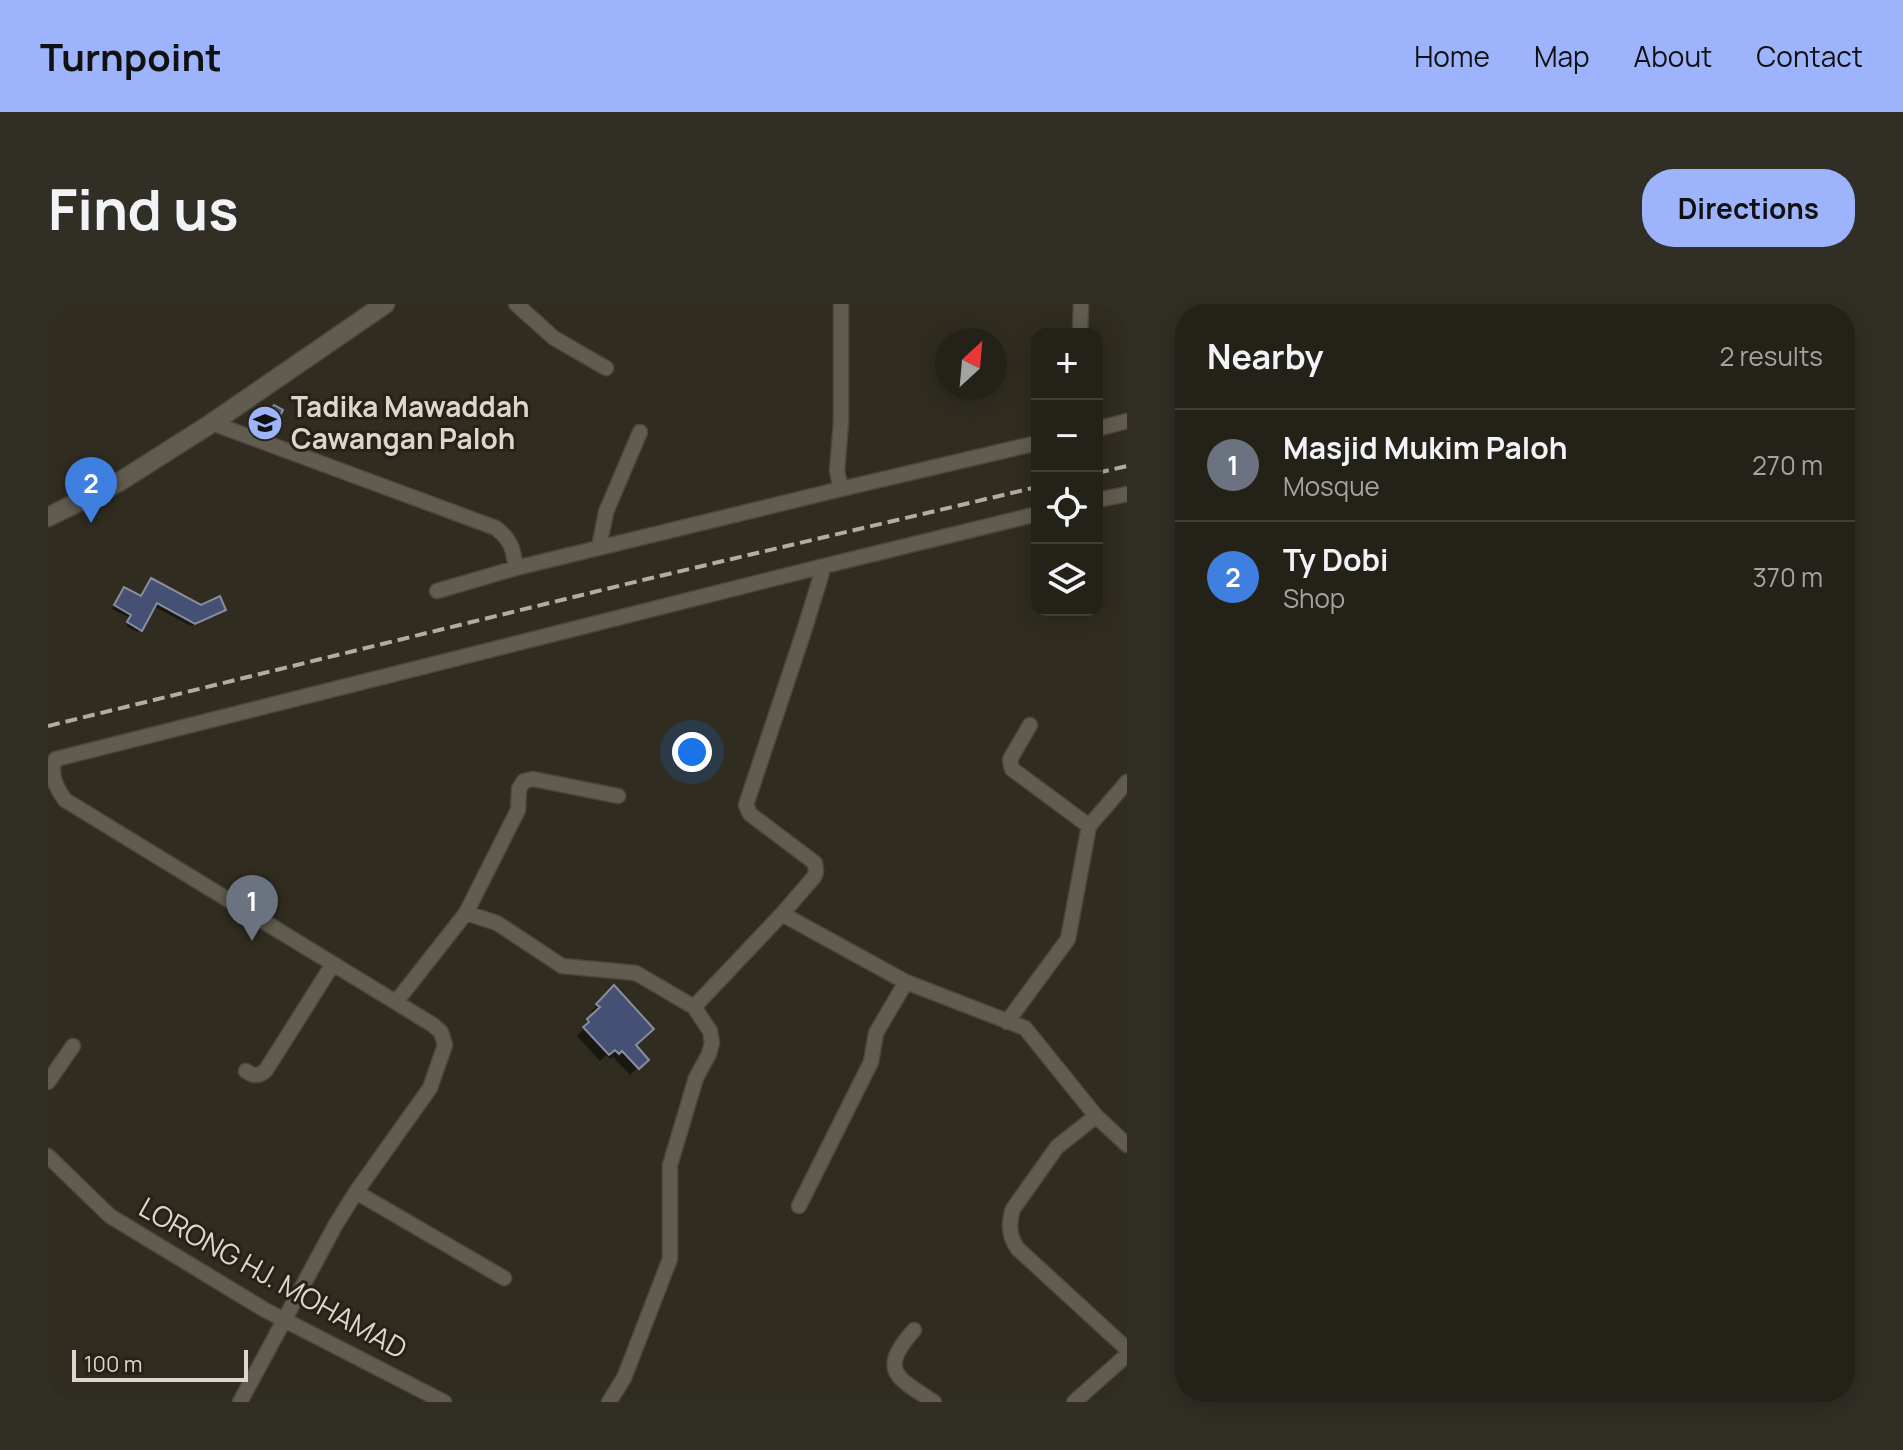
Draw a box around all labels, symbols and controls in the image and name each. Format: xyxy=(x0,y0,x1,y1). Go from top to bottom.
text: Turnpoint xyxy=(40,30,222,82)
text: Home xyxy=(1414,37,1490,75)
text: Map xyxy=(1534,37,1590,75)
text: About xyxy=(1634,37,1712,75)
text: Contact xyxy=(1756,37,1863,75)
button: Directions xyxy=(1642,169,1855,247)
text: Find us xyxy=(48,170,239,247)
north arrow xyxy=(935,328,1007,400)
map controls xyxy=(1031,328,1103,616)
button: + xyxy=(1031,328,1103,400)
text: Nearby xyxy=(1207,333,1323,379)
text: 2 results xyxy=(1719,338,1823,374)
place label: Tadika Mawaddah Cawangan Paloh xyxy=(291,387,530,457)
button: − xyxy=(1031,400,1103,472)
school or university icon: Tadika Mawaddah Cawangan Paloh xyxy=(246,404,284,442)
text: Masjid Mukim Paloh xyxy=(1283,427,1567,468)
text: 1 xyxy=(1227,447,1239,483)
text: 270 m xyxy=(1752,447,1823,483)
pin: 2 xyxy=(65,457,117,523)
text: Mosque xyxy=(1283,468,1380,504)
button: locate xyxy=(1031,472,1103,544)
text: Ty Dobi xyxy=(1283,539,1388,580)
button: layers xyxy=(1031,544,1103,616)
text: 2 xyxy=(1225,559,1241,595)
text: 370 m xyxy=(1752,559,1823,595)
text: Shop xyxy=(1283,580,1345,616)
your location xyxy=(672,732,712,772)
pin: 1 xyxy=(226,875,278,941)
street label: LORONG HJ. MOHAMAD xyxy=(133,1188,414,1367)
scale bar xyxy=(72,1346,248,1382)
text: 100 m xyxy=(84,1349,142,1379)

